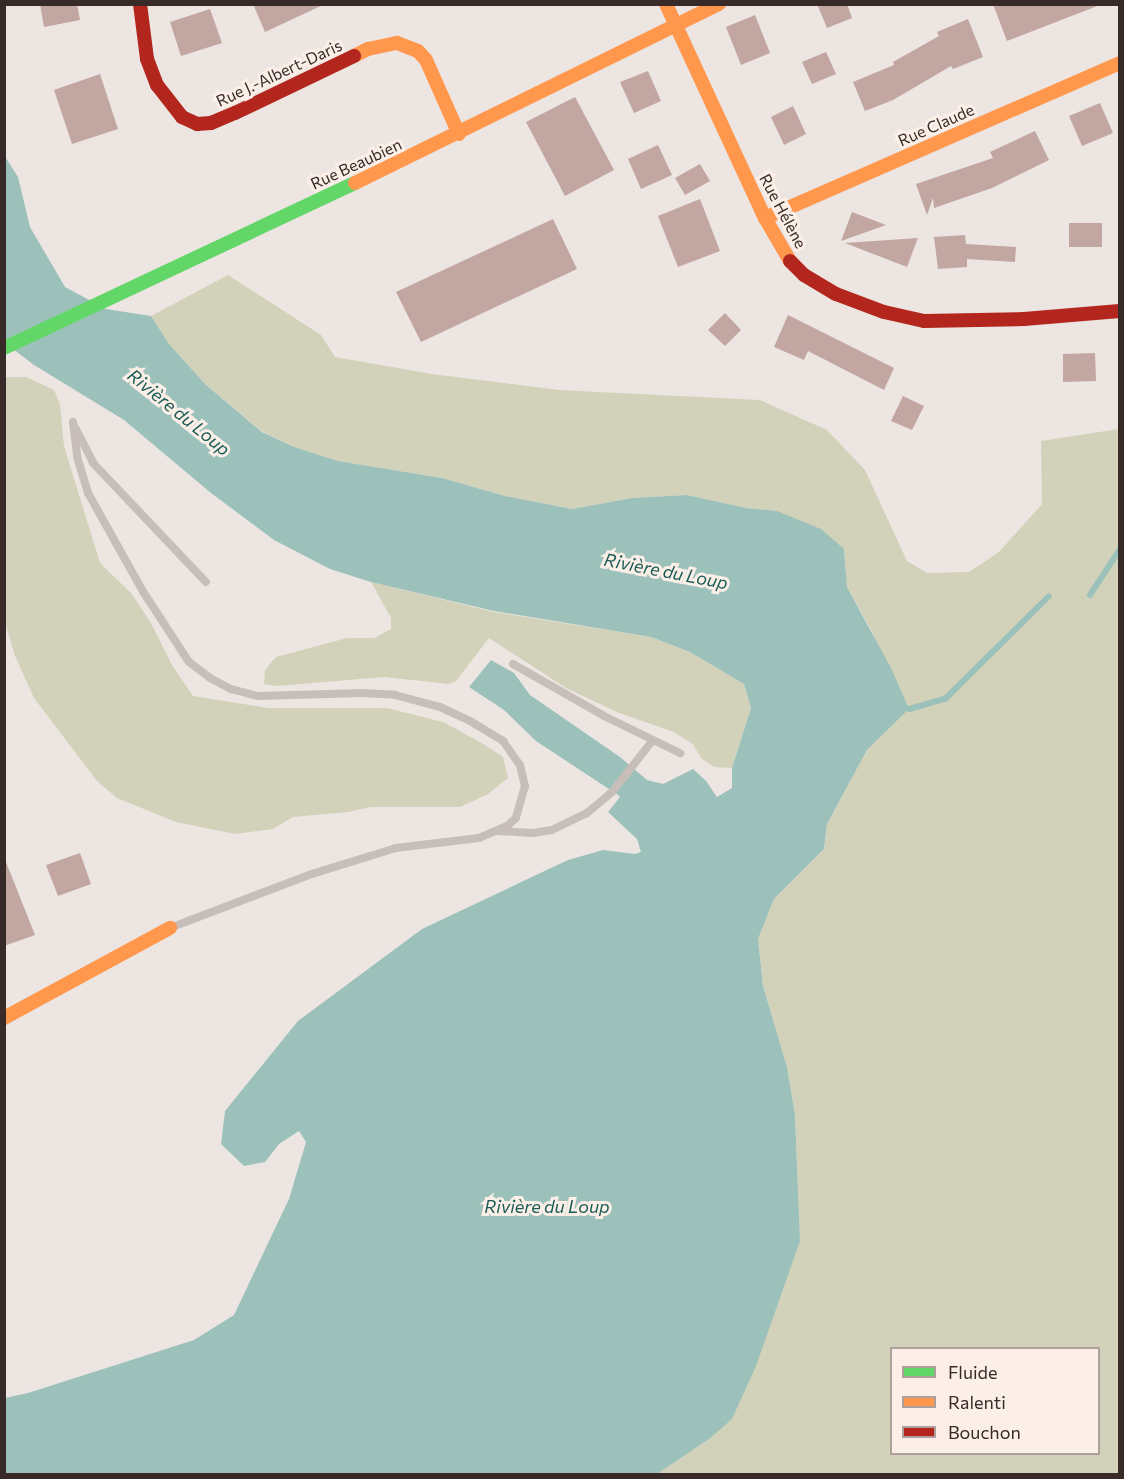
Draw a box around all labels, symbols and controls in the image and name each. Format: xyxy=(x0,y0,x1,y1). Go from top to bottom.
street label: Rue J.-Albert-Daris xyxy=(213,35,345,111)
street label: Rue Claude xyxy=(895,100,977,150)
street label: Rue Beaubien xyxy=(307,135,405,193)
street label: Rue Hélène xyxy=(755,170,811,252)
water label: Rivière du Loup xyxy=(123,364,235,460)
water label: Rivière du Loup xyxy=(602,548,730,594)
water label: Rivière du Loup xyxy=(484,1195,610,1217)
legend xyxy=(890,1347,1100,1455)
text: Fluide xyxy=(948,1361,997,1383)
text: Ralenti xyxy=(948,1391,1006,1413)
text: Bouchon xyxy=(948,1421,1021,1443)

